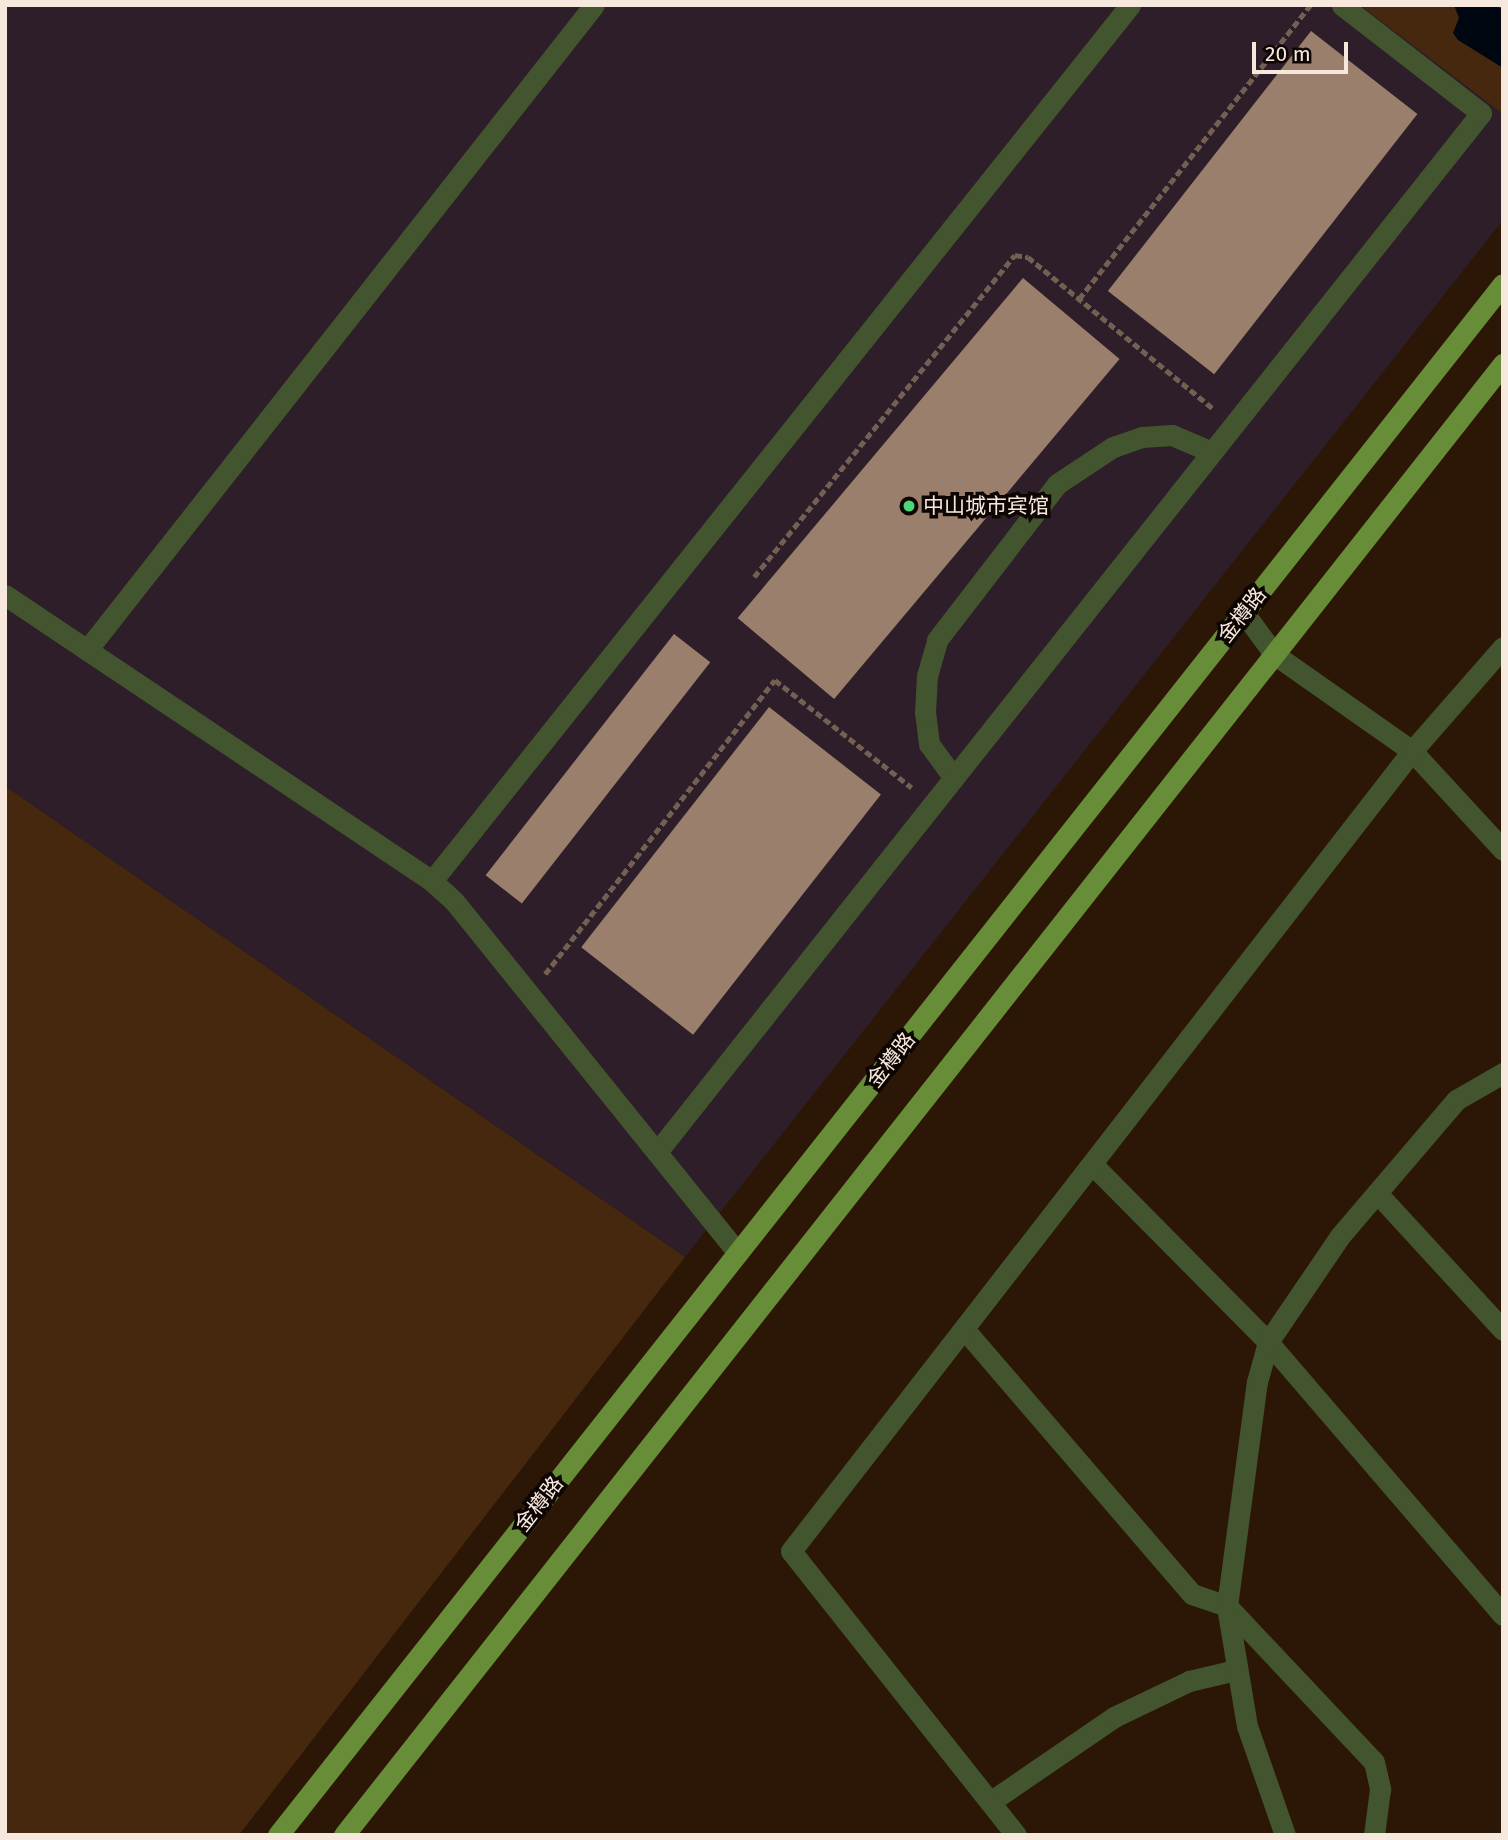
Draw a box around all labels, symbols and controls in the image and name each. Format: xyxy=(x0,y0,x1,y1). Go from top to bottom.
scale bar xyxy=(1256,28,1352,72)
text: 20 m xyxy=(1265,41,1311,67)
place label: 中山城市宾馆 xyxy=(923,493,1049,519)
marker: 中山城市宾馆 xyxy=(901,498,917,514)
street label: 金樽路 xyxy=(1213,582,1271,648)
street label: 金樽路 xyxy=(862,1027,920,1093)
street label: 金樽路 xyxy=(510,1471,568,1537)

